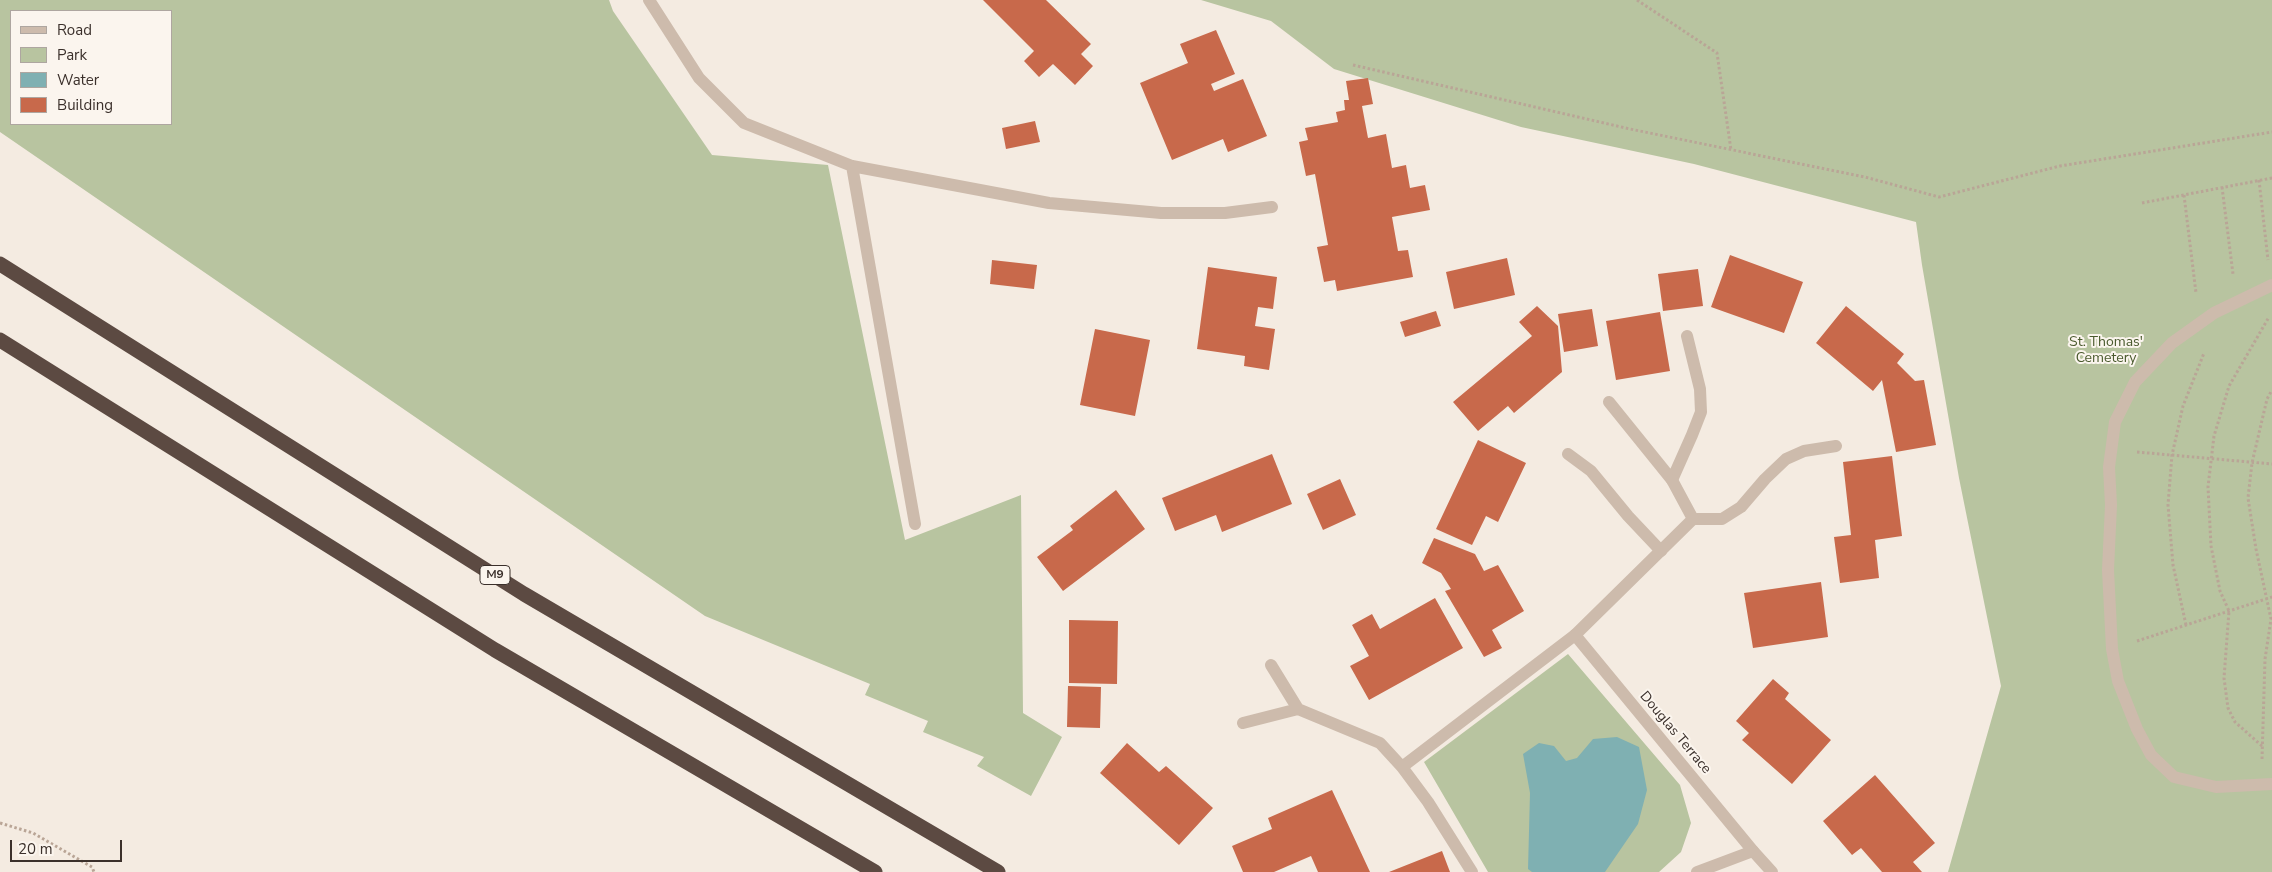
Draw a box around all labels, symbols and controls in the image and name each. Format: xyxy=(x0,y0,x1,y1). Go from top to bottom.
legend xyxy=(10,10,172,125)
text: Road xyxy=(57,20,92,40)
text: Park xyxy=(57,45,87,65)
text: Water xyxy=(57,70,99,90)
text: Building xyxy=(57,95,113,115)
park label: St. Thomas' Cemetery xyxy=(2069,335,2143,368)
road number: M9 xyxy=(480,566,510,584)
street label: Douglas Terrace xyxy=(1636,688,1714,778)
scale bar xyxy=(12,830,125,862)
text: 20 m xyxy=(18,839,53,859)

